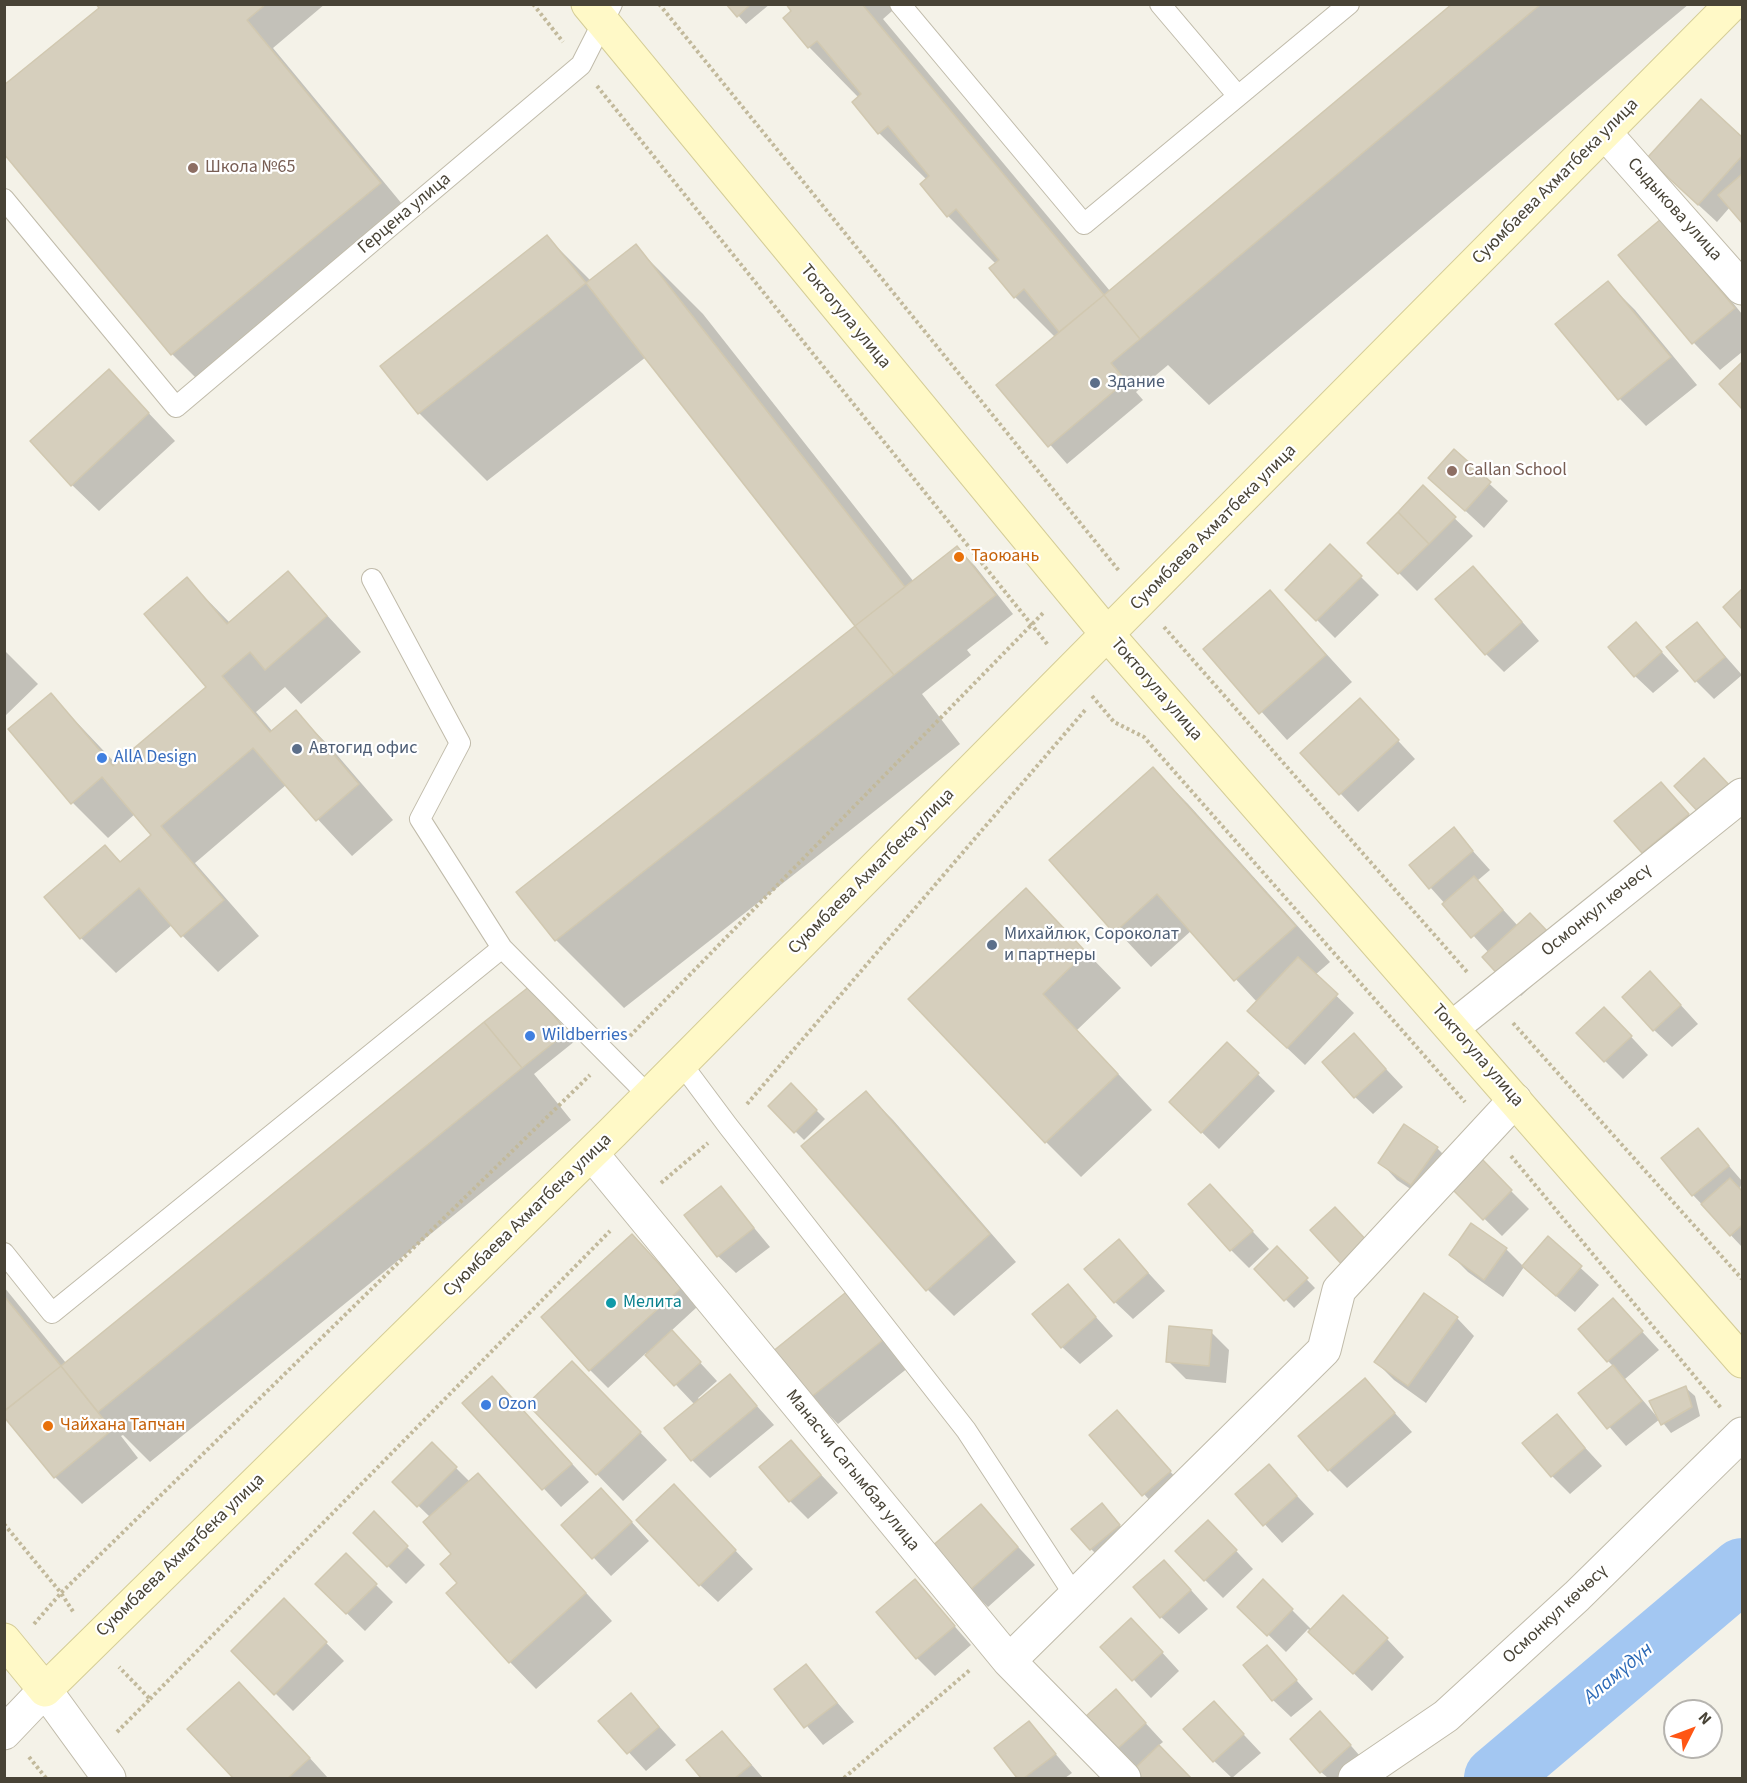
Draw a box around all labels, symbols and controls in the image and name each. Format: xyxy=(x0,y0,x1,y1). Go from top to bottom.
street label: Суюмбаева Ахматбека улица xyxy=(1468,94,1644,270)
street label: Сыдыкова улица xyxy=(1622,154,1726,266)
place label: Школа №65 xyxy=(205,157,295,179)
marker: Школа №65 xyxy=(186,161,200,175)
street label: Герцена улица xyxy=(354,169,456,259)
street label: Токтогула улица xyxy=(795,260,895,374)
place label: Здание xyxy=(1107,372,1165,394)
marker: Здание xyxy=(1088,376,1102,390)
street label: Суюмбаева Ахматбека улица xyxy=(1126,440,1302,616)
place label: Callan School xyxy=(1464,460,1567,482)
marker: Callan School xyxy=(1445,464,1459,478)
place label: Таоюань xyxy=(971,546,1039,568)
marker: Таоюань xyxy=(952,550,966,564)
street label: Токтогула улица xyxy=(1105,634,1207,746)
place label: Автогид офис xyxy=(309,738,417,760)
marker: Автогид офис xyxy=(290,742,304,756)
place label: AllA Design xyxy=(114,747,197,769)
marker: AllA Design xyxy=(95,751,109,765)
street label: Суюмбаева Ахматбека улица xyxy=(784,784,960,960)
street label: Осмонкул көчөсү xyxy=(1538,860,1656,962)
place label: Михайлюк, Сороколат и партнеры xyxy=(1004,924,1179,966)
marker: Михайлюк, Сороколат и партнеры xyxy=(985,938,999,952)
street label: Токтогула улица xyxy=(1426,1000,1528,1112)
place label: Wildberries xyxy=(542,1025,627,1047)
marker: Wildberries xyxy=(523,1029,537,1043)
street label: Суюмбаева Ахматбека улица xyxy=(439,1130,617,1302)
place label: Мелита xyxy=(623,1292,682,1314)
marker: Мелита xyxy=(604,1296,618,1310)
street label: Манасчи Сагымбая улица xyxy=(780,1386,924,1556)
place label: Ozon xyxy=(498,1394,537,1416)
marker: Ozon xyxy=(479,1398,493,1412)
place label: Чайхана Тапчан xyxy=(60,1415,185,1437)
marker: Чайхана Тапчан xyxy=(41,1419,55,1433)
street label: Суюмбаева Ахматбека улица xyxy=(92,1470,270,1642)
street label: Осмонкул көчөсү xyxy=(1499,1561,1613,1669)
water label: Аламүдүн xyxy=(1579,1638,1659,1710)
north arrow xyxy=(1663,1699,1723,1759)
text: N xyxy=(1693,1707,1717,1730)

